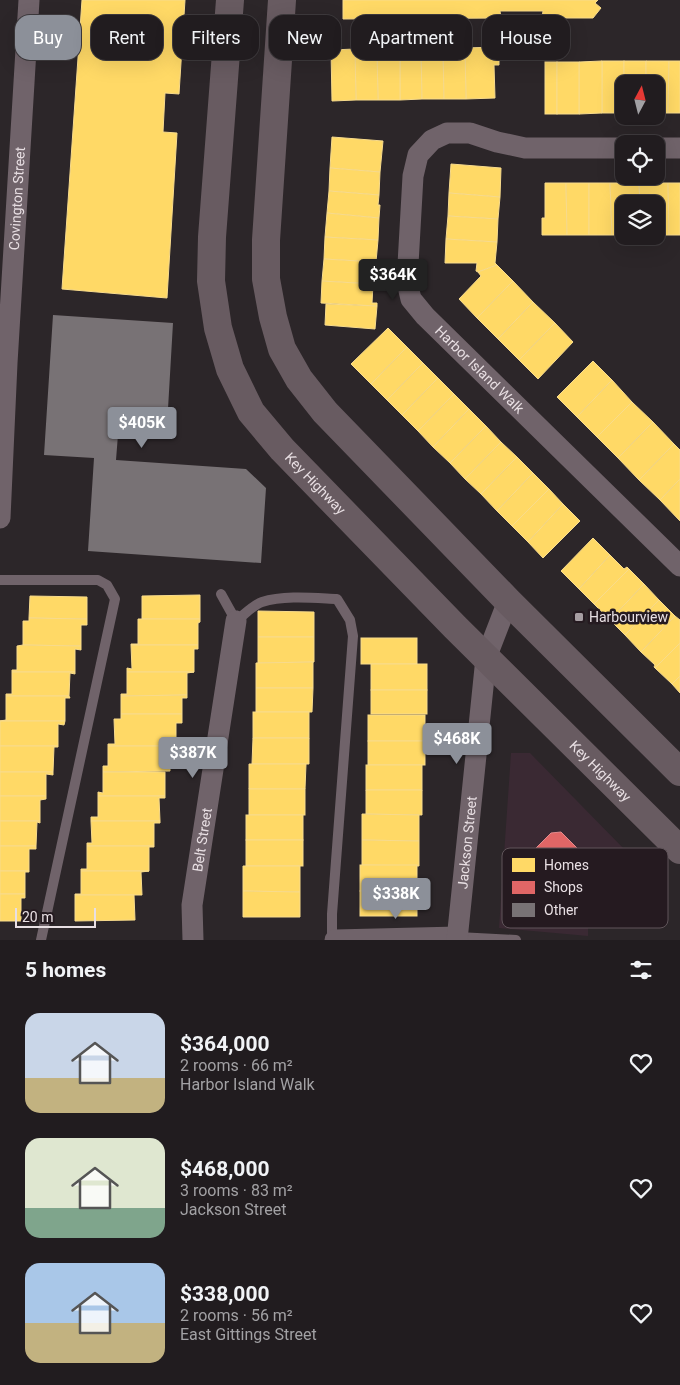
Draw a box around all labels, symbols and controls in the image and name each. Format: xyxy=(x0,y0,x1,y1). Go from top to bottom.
chip: Buy xyxy=(15,15,81,60)
chip: Rent xyxy=(91,15,163,60)
chip: Filters xyxy=(173,15,259,60)
chip: New xyxy=(269,15,341,60)
chip: Apartment xyxy=(351,15,472,60)
chip: House xyxy=(482,15,570,60)
north arrow xyxy=(615,75,665,125)
map controls xyxy=(615,75,665,245)
button: locate xyxy=(615,135,665,185)
street label: Covington Street xyxy=(6,146,28,251)
button: layers xyxy=(615,195,665,245)
pin: $364K xyxy=(358,258,428,301)
text: $364K xyxy=(370,265,416,284)
street label: Harbor Island Walk xyxy=(432,323,528,417)
pin: $405K xyxy=(107,406,177,449)
text: $405K xyxy=(119,413,165,432)
street label: Key Highway xyxy=(282,449,349,518)
place label: Harbourview xyxy=(589,609,668,625)
marker: Harbourview xyxy=(573,611,585,623)
pin: $468K xyxy=(422,722,492,765)
text: $468K xyxy=(434,729,480,748)
pin: $387K xyxy=(158,736,228,779)
street label: Key Highway xyxy=(566,737,635,805)
text: $387K xyxy=(170,743,216,762)
street label: Jackson Street xyxy=(454,795,480,890)
street label: Belt Street xyxy=(189,806,215,873)
legend xyxy=(502,848,668,928)
text: Homes xyxy=(544,857,589,873)
pin: $338K xyxy=(361,878,431,920)
text: Shops xyxy=(544,879,583,895)
text: $338K xyxy=(373,884,419,903)
text: Other xyxy=(544,902,578,918)
scale bar xyxy=(15,905,96,928)
text: 20 m xyxy=(22,909,54,925)
icon: filters xyxy=(627,956,655,984)
text: 5 homes xyxy=(25,958,106,982)
text: $364,000 xyxy=(180,1032,270,1056)
icon: home xyxy=(65,1033,125,1093)
icon: heart xyxy=(627,1049,655,1077)
text: 2 rooms · 66 m² xyxy=(180,1056,293,1075)
text: Harbor Island Walk xyxy=(180,1075,315,1094)
text: $468,000 xyxy=(180,1157,270,1181)
icon: home xyxy=(65,1158,125,1218)
icon: heart xyxy=(627,1174,655,1202)
text: 3 rooms · 83 m² xyxy=(180,1181,293,1200)
text: Jackson Street xyxy=(180,1200,286,1219)
text: $338,000 xyxy=(180,1282,270,1306)
icon: home xyxy=(65,1283,125,1343)
icon: heart xyxy=(627,1299,655,1327)
text: 2 rooms · 56 m² xyxy=(180,1306,293,1325)
text: East Gittings Street xyxy=(180,1325,317,1344)

